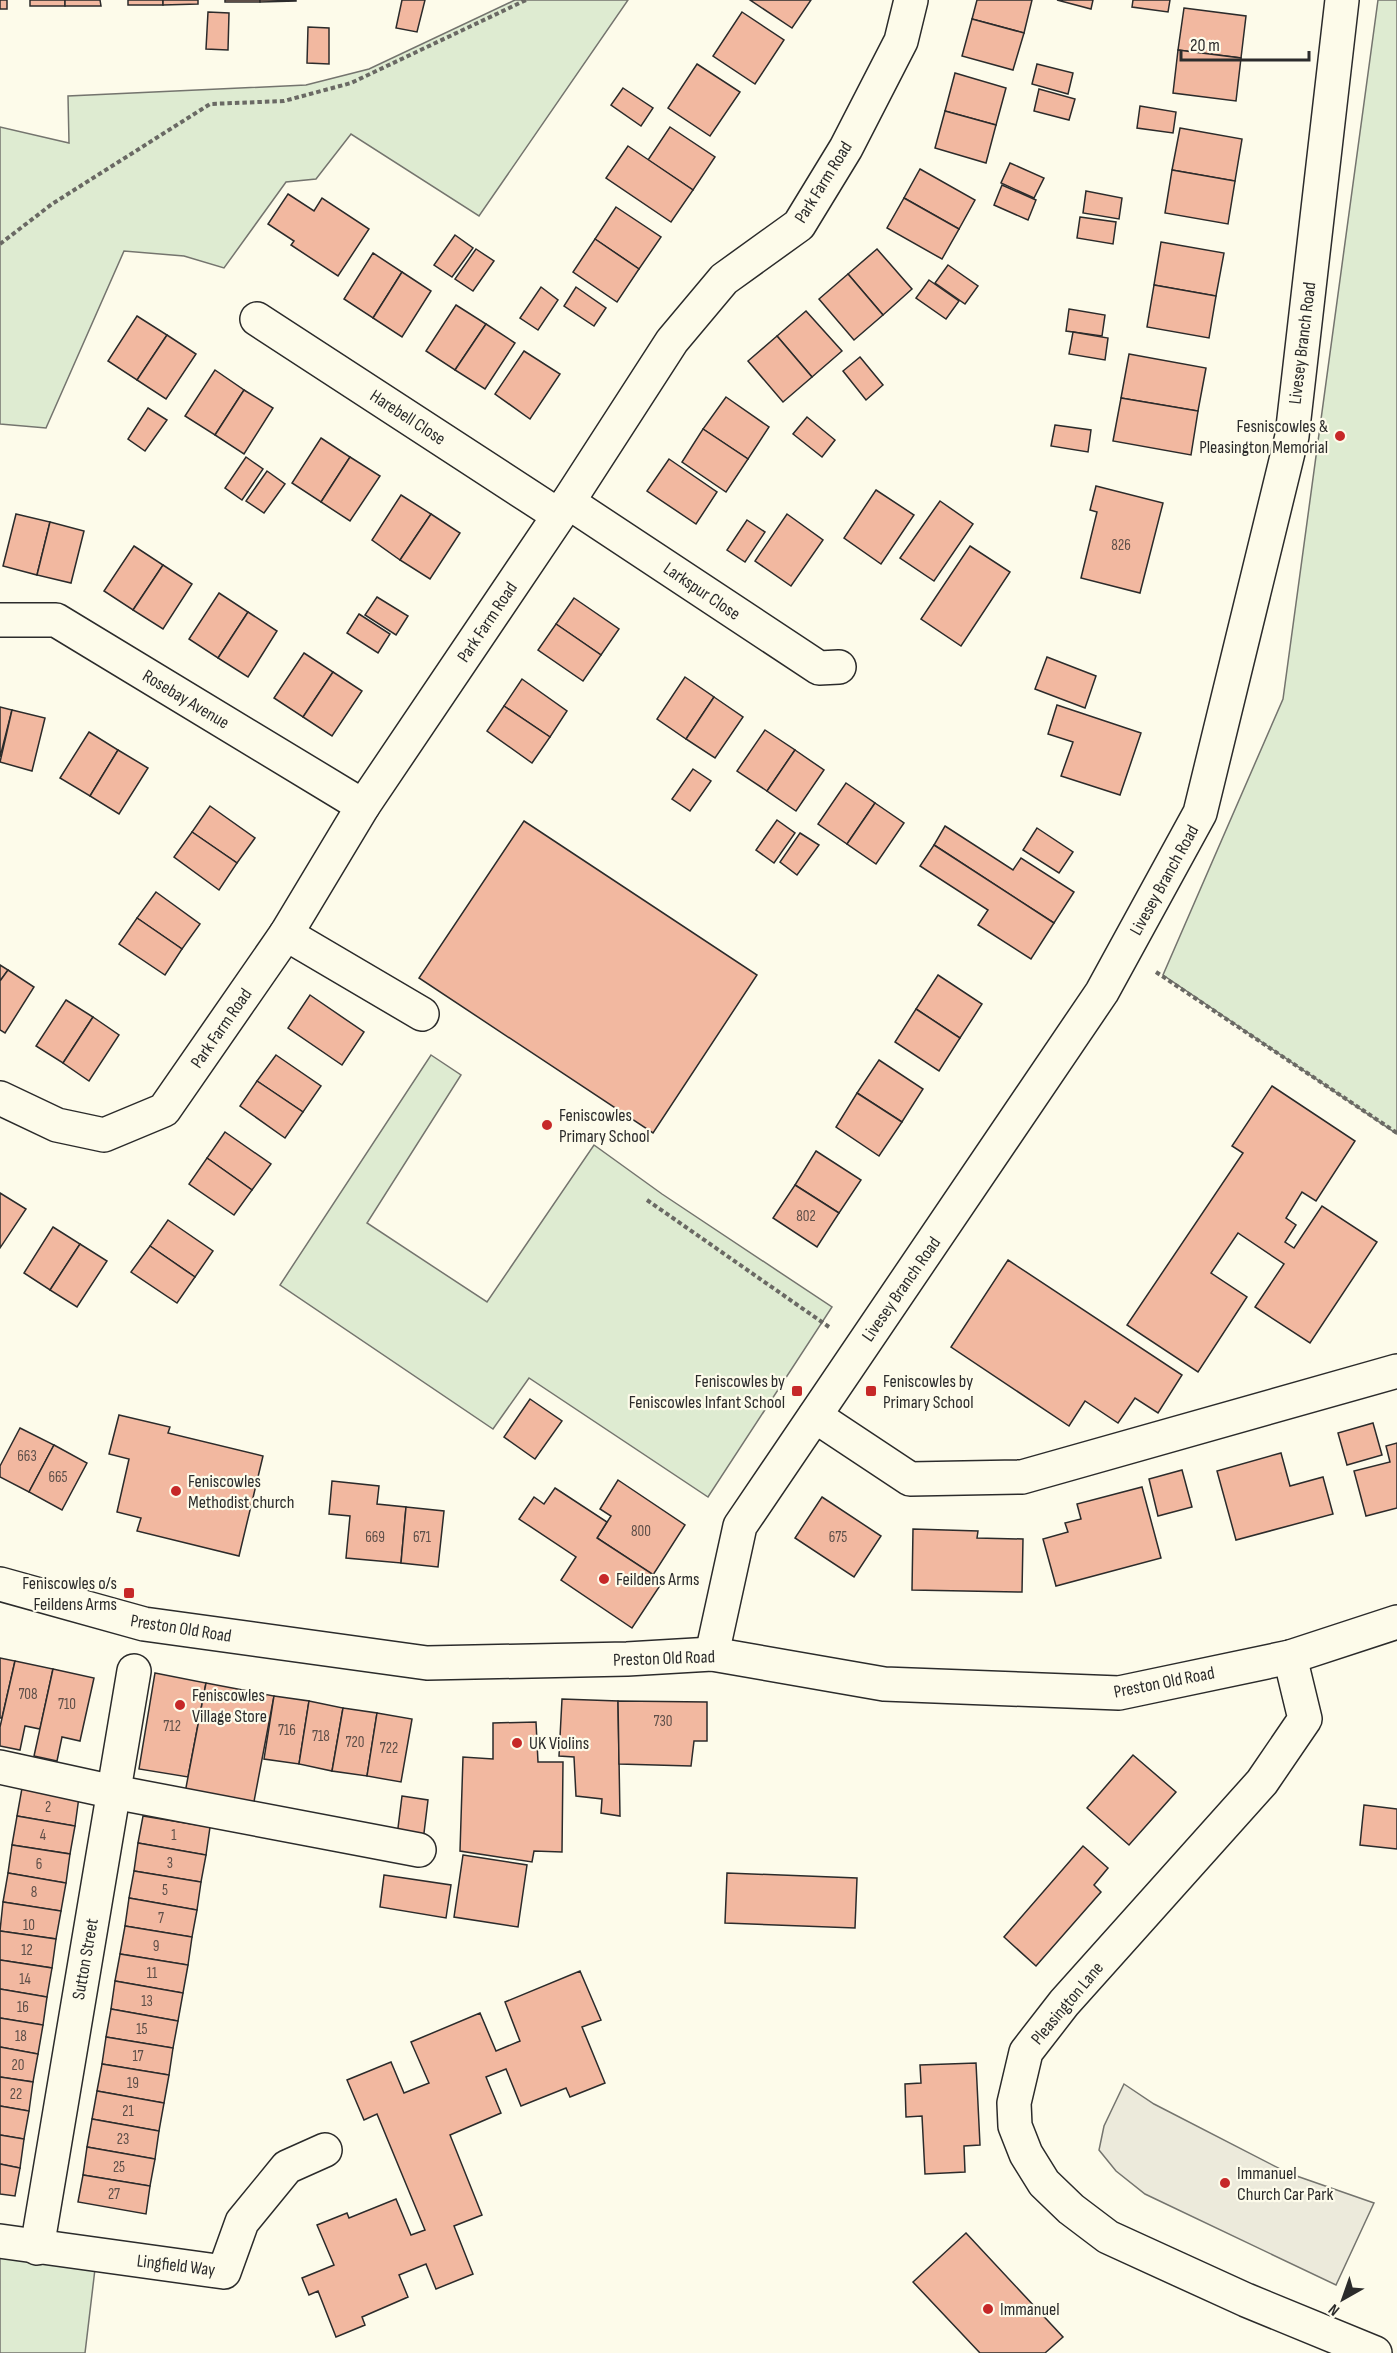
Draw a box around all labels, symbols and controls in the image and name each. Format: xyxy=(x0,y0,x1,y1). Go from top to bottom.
scale bar xyxy=(1181,24,1308,62)
text: 20 m xyxy=(1190,35,1220,56)
street label: Park Farm Road xyxy=(790,138,857,227)
street label: Livesey Branch Road xyxy=(1285,281,1320,405)
street label: Harebell Close xyxy=(366,385,449,450)
place label: Fesniscowles & Pleasington Memorial xyxy=(1199,416,1328,458)
marker: Fesniscowles & Pleasington Memorial xyxy=(1333,429,1347,443)
house number: 826 xyxy=(1111,536,1131,555)
street label: Larkspur Close xyxy=(659,558,744,625)
street label: Park Farm Road xyxy=(453,578,522,666)
street label: Rosebay Avenue xyxy=(139,665,233,733)
street label: Livesey Branch Road xyxy=(1126,821,1203,939)
street label: Park Farm Road xyxy=(186,985,256,1072)
place label: Feniscowles Primary School xyxy=(559,1105,650,1147)
marker: Feniscowles Primary School xyxy=(540,1118,554,1132)
house number: 802 xyxy=(796,1207,816,1226)
street label: Livesey Branch Road xyxy=(858,1233,945,1346)
place label: Feniscowles by Feniscowles Infant School xyxy=(629,1371,785,1413)
place label: Feniscowles by Primary School xyxy=(883,1371,974,1413)
marker: Feniscowles by Feniscowles Infant School xyxy=(790,1384,804,1398)
marker: Feniscowles by Primary School xyxy=(864,1384,878,1398)
house number: 663 xyxy=(17,1447,37,1466)
house number: 665 xyxy=(48,1468,68,1487)
place label: Feniscowles Methodist church xyxy=(188,1471,294,1513)
marker: Feniscowles Methodist church xyxy=(169,1484,183,1498)
house number: 800 xyxy=(631,1522,651,1541)
house number: 669 xyxy=(365,1528,385,1547)
house number: 671 xyxy=(413,1528,432,1547)
house number: 675 xyxy=(829,1528,847,1547)
place label: Feildens Arms xyxy=(616,1569,700,1590)
marker: Feildens Arms xyxy=(597,1572,611,1586)
place label: Feniscowles o/s Feildens Arms xyxy=(22,1573,117,1615)
marker: Feniscowles o/s Feildens Arms xyxy=(122,1586,136,1600)
street label: Preston Old Road xyxy=(129,1610,233,1647)
street label: Preston Old Road xyxy=(613,1646,715,1671)
street label: Preston Old Road xyxy=(1112,1662,1216,1703)
house number: 708 xyxy=(18,1685,38,1704)
place label: Feniscowles Village Store xyxy=(192,1685,267,1727)
house number: 710 xyxy=(58,1695,76,1714)
marker: Feniscowles Village Store xyxy=(173,1698,187,1712)
house number: 730 xyxy=(654,1712,673,1731)
house number: 712 xyxy=(163,1717,181,1736)
house number: 716 xyxy=(278,1721,296,1740)
house number: 718 xyxy=(312,1727,330,1746)
house number: 720 xyxy=(346,1733,364,1752)
place label: UK Violins xyxy=(529,1733,589,1754)
marker: UK Violins xyxy=(510,1736,524,1750)
house number: 722 xyxy=(380,1739,398,1758)
house number: 2 xyxy=(45,1798,51,1817)
house number: 4 xyxy=(40,1826,46,1845)
house number: 1 xyxy=(171,1826,177,1845)
house number: 3 xyxy=(167,1854,173,1873)
house number: 6 xyxy=(36,1855,42,1874)
house number: 5 xyxy=(162,1881,168,1900)
house number: 8 xyxy=(31,1883,37,1902)
house number: 7 xyxy=(158,1909,164,1928)
house number: 10 xyxy=(23,1916,35,1935)
street label: Sutton Street xyxy=(68,1916,103,2001)
house number: 9 xyxy=(153,1937,159,1956)
house number: 12 xyxy=(21,1941,33,1960)
street label: Pleasington Lane xyxy=(1027,1958,1108,2049)
house number: 11 xyxy=(147,1964,158,1983)
house number: 14 xyxy=(19,1970,31,1989)
house number: 13 xyxy=(141,1992,153,2011)
house number: 16 xyxy=(17,1998,29,2017)
house number: 15 xyxy=(136,2020,148,2039)
house number: 18 xyxy=(15,2027,27,2046)
house number: 17 xyxy=(132,2047,144,2066)
house number: 20 xyxy=(12,2056,24,2075)
house number: 19 xyxy=(127,2074,139,2093)
house number: 22 xyxy=(10,2085,22,2104)
house number: 21 xyxy=(122,2102,134,2121)
house number: 23 xyxy=(117,2130,129,2149)
house number: 25 xyxy=(113,2158,125,2177)
place label: Immanuel Church Car Park xyxy=(1237,2163,1333,2205)
marker: Immanuel Church Car Park xyxy=(1218,2176,1232,2190)
house number: 27 xyxy=(108,2185,120,2204)
street label: Lingfield Way xyxy=(136,2250,216,2281)
north arrow xyxy=(1313,2269,1373,2329)
place label: Immanuel xyxy=(1000,2299,1060,2320)
text: N xyxy=(1325,2299,1344,2319)
marker: Immanuel xyxy=(981,2302,995,2316)

